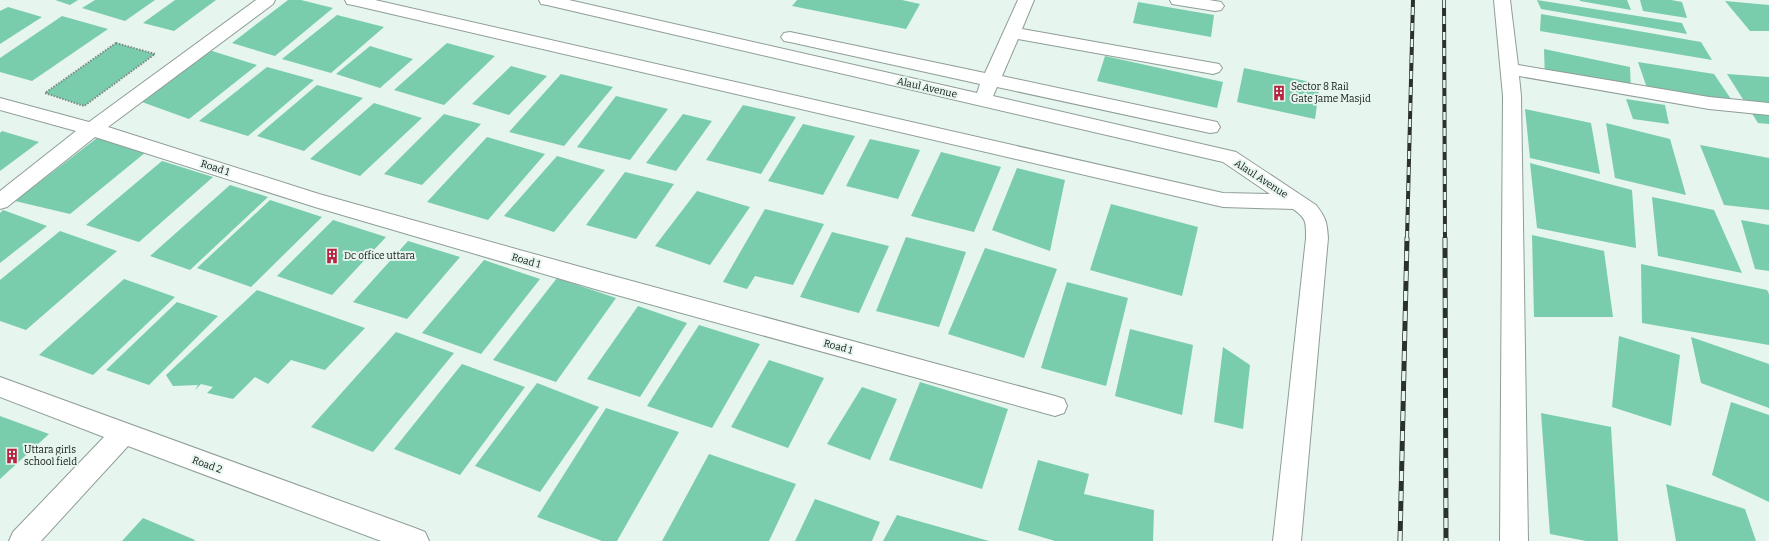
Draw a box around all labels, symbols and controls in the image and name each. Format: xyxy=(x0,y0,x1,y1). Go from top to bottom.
street label: Alaul Avenue xyxy=(896,75,958,101)
place label: Sector 8 Rail Gate Jame Masjid xyxy=(1291,81,1371,105)
building icon: Sector 8 Rail Gate Jame Masjid xyxy=(1270,84,1288,102)
street label: Alaul Avenue xyxy=(1232,157,1290,201)
street label: Road 1 xyxy=(199,158,231,178)
building icon: Dc office uttara xyxy=(323,247,341,265)
place label: Dc office uttara xyxy=(344,250,415,262)
street label: Road 1 xyxy=(510,251,542,271)
street label: Road 1 xyxy=(822,337,854,357)
place label: Uttara girls school field xyxy=(24,444,77,468)
building icon: Uttara girls school field xyxy=(3,447,21,465)
street label: Road 2 xyxy=(190,454,224,476)

